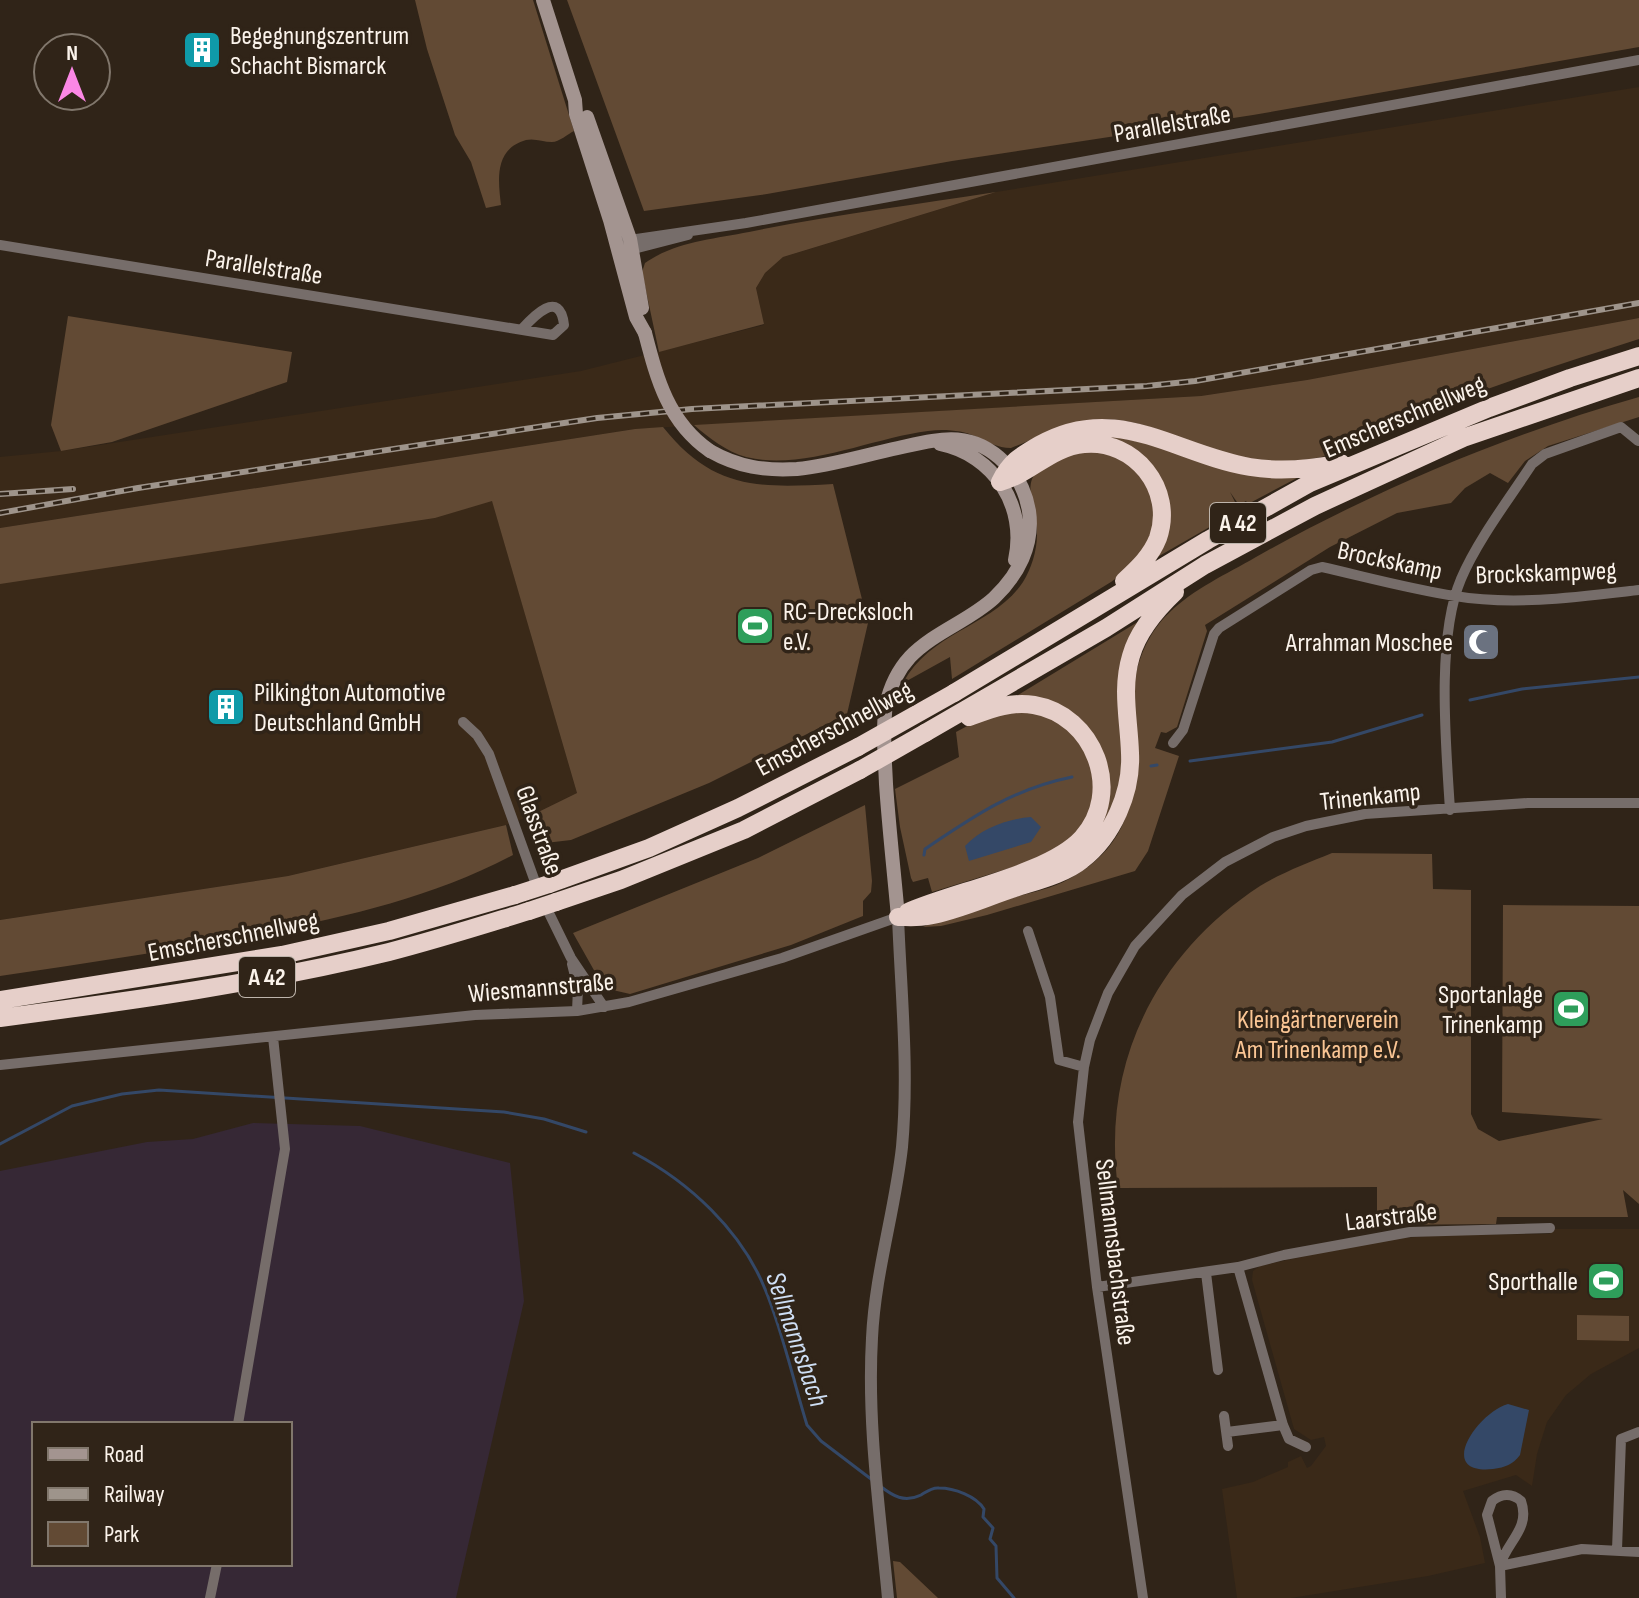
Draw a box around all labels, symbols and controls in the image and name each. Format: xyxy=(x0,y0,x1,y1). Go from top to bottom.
place label: Begegnungszentrum Schacht Bismarck xyxy=(230,21,409,82)
building icon: Begegnungszentrum Schacht Bismarck xyxy=(181,29,223,71)
north arrow xyxy=(32,32,112,112)
text: N xyxy=(66,40,78,67)
street label: Parallelstraße xyxy=(1111,99,1233,150)
street label: Parallelstraße xyxy=(203,243,325,292)
street label: Emscherschnellweg xyxy=(1319,369,1490,465)
road number: A 42 xyxy=(1210,503,1266,543)
street label: Brockskamp xyxy=(1335,535,1445,588)
street label: Brockskampweg xyxy=(1475,556,1617,591)
place label: RC-Drecksloch e.V. xyxy=(783,597,914,658)
sports icon: RC-Drecksloch e.V. xyxy=(734,605,776,647)
mosque icon: Arrahman Moschee xyxy=(1460,621,1502,663)
place label: Arrahman Moschee xyxy=(1285,628,1453,659)
street label: Emscherschnellweg xyxy=(751,675,918,784)
place label: Pilkington Automotive Deutschland GmbH xyxy=(254,678,446,739)
building icon: Pilkington Automotive Deutschland GmbH xyxy=(205,686,247,728)
street label: Trinenkamp xyxy=(1318,777,1422,818)
street label: Glasstraße xyxy=(508,782,569,879)
street label: Emscherschnellweg xyxy=(145,906,321,969)
road number: A 42 xyxy=(239,957,295,997)
street label: Wiesmannstraße xyxy=(467,967,615,1010)
place label: Sportanlage Trinenkamp xyxy=(1438,980,1543,1041)
sports icon: Sportanlage Trinenkamp xyxy=(1550,988,1592,1030)
park label: Kleingärtnerverein Am Trinenkamp e.V. xyxy=(1234,1005,1401,1066)
street label: Sellmannsbachstraße xyxy=(1088,1157,1141,1347)
street label: Laarstraße xyxy=(1343,1196,1439,1239)
sports icon: Sporthalle xyxy=(1585,1260,1627,1302)
place label: Sporthalle xyxy=(1488,1267,1578,1298)
water label: Sellmannsbach xyxy=(758,1268,835,1412)
legend xyxy=(32,1422,292,1566)
text: Road xyxy=(104,1440,144,1469)
text: Railway xyxy=(104,1480,164,1509)
text: Park xyxy=(104,1520,139,1549)

